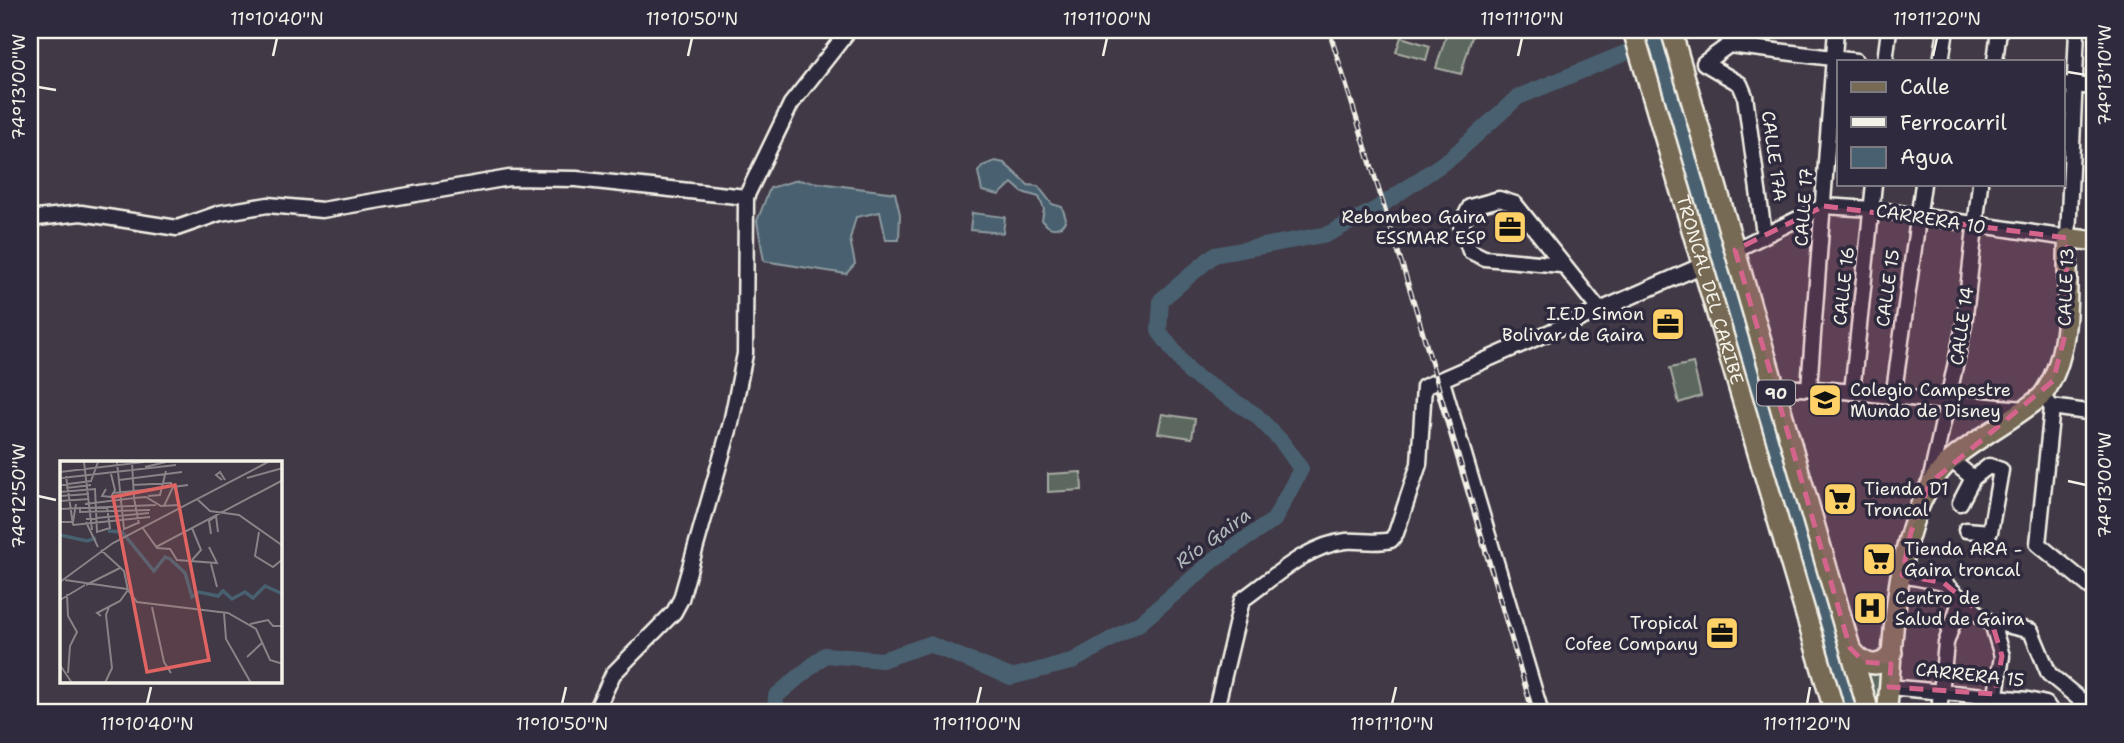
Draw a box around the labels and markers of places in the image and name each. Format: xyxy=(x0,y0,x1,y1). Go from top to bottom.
place label: Rebombeo Gaira ESSMAR ESP xyxy=(1341,205,1486,250)
office icon: Rebombeo Gaira ESSMAR ESP xyxy=(1491,208,1529,246)
place label: I.E.D Simon Bolivar de Gaira xyxy=(1502,302,1644,347)
office icon: I.E.D Simon Bolivar de Gaira xyxy=(1649,305,1687,343)
place label: Colegio Campestre Mundo de Disney xyxy=(1850,378,2011,423)
school or university icon: Colegio Campestre Mundo de Disney xyxy=(1806,381,1844,419)
place label: Tienda D1 Troncal xyxy=(1864,477,1948,522)
supermarket icon: Tienda D1 Troncal xyxy=(1821,480,1859,518)
place label: Tienda ARA - Gaira troncal xyxy=(1904,537,2023,582)
supermarket icon: Tienda ARA - Gaira troncal xyxy=(1860,540,1898,578)
place label: Centro de Salud de Gaira xyxy=(1895,586,2024,631)
hospital icon: Centro de Salud de Gaira xyxy=(1851,589,1889,627)
place label: Tropical Cofee Company xyxy=(1565,611,1699,656)
office icon: Tropical Cofee Company xyxy=(1703,614,1741,652)

